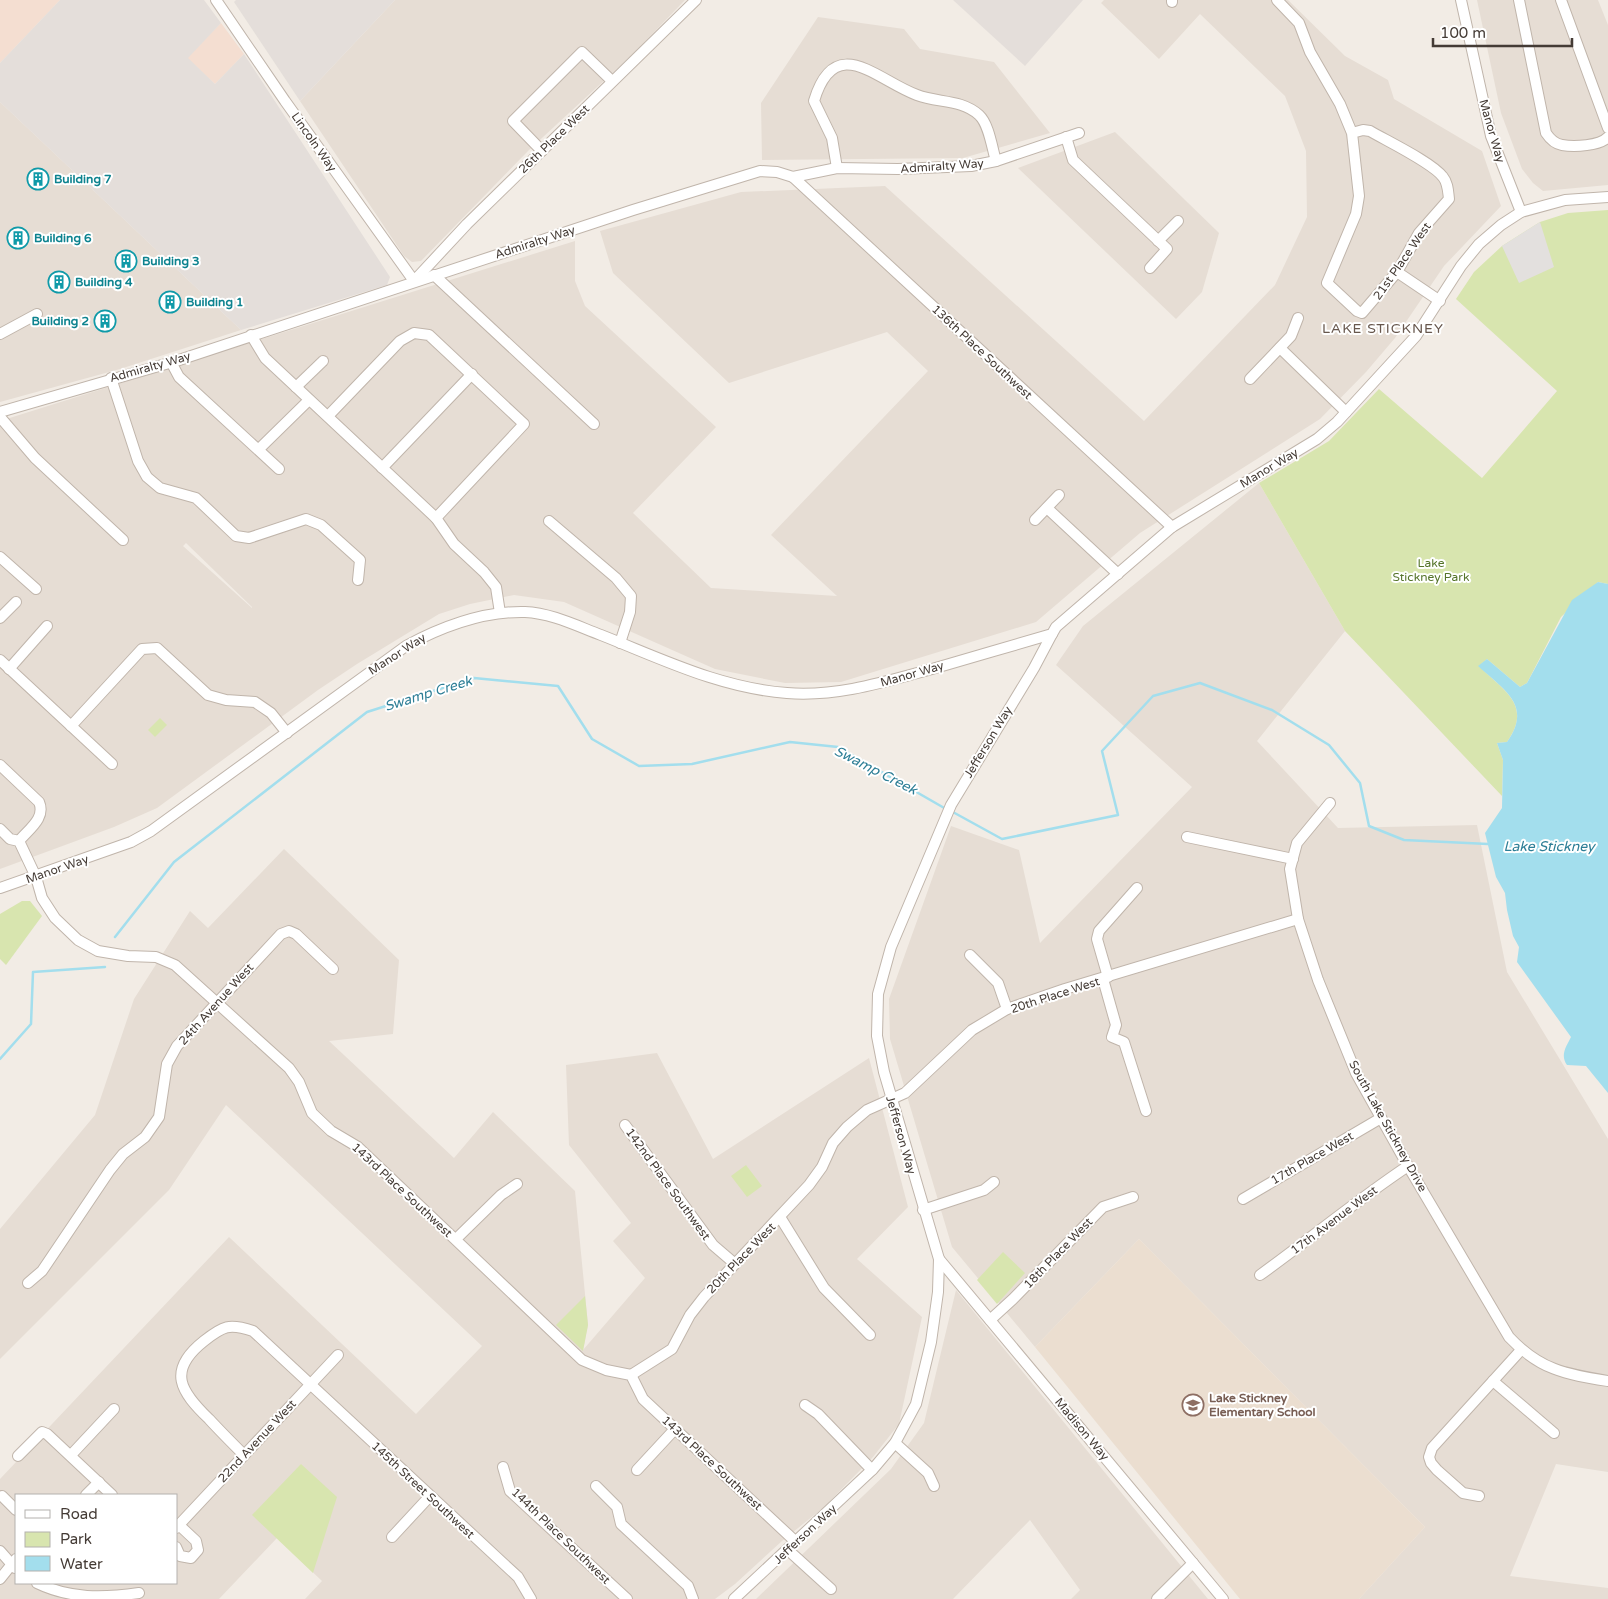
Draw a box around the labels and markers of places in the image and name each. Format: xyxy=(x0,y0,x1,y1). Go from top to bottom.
building icon: Building 7 xyxy=(26,167,50,191)
place label: Building 7 xyxy=(54,172,112,187)
building icon: Building 6 xyxy=(6,226,30,250)
place label: Building 6 xyxy=(34,231,92,246)
building icon: Building 3 xyxy=(114,249,138,273)
place label: Building 3 xyxy=(142,254,200,269)
building icon: Building 4 xyxy=(47,270,71,294)
place label: Building 4 xyxy=(75,275,133,290)
building icon: Building 1 xyxy=(158,290,182,314)
place label: Building 1 xyxy=(186,295,244,310)
building icon: Building 2 xyxy=(93,309,117,333)
place label: Building 2 xyxy=(31,314,89,329)
place label: Lake Stickney Elementary School xyxy=(1209,1391,1316,1420)
school or university icon: Lake Stickney Elementary School xyxy=(1181,1393,1205,1417)

